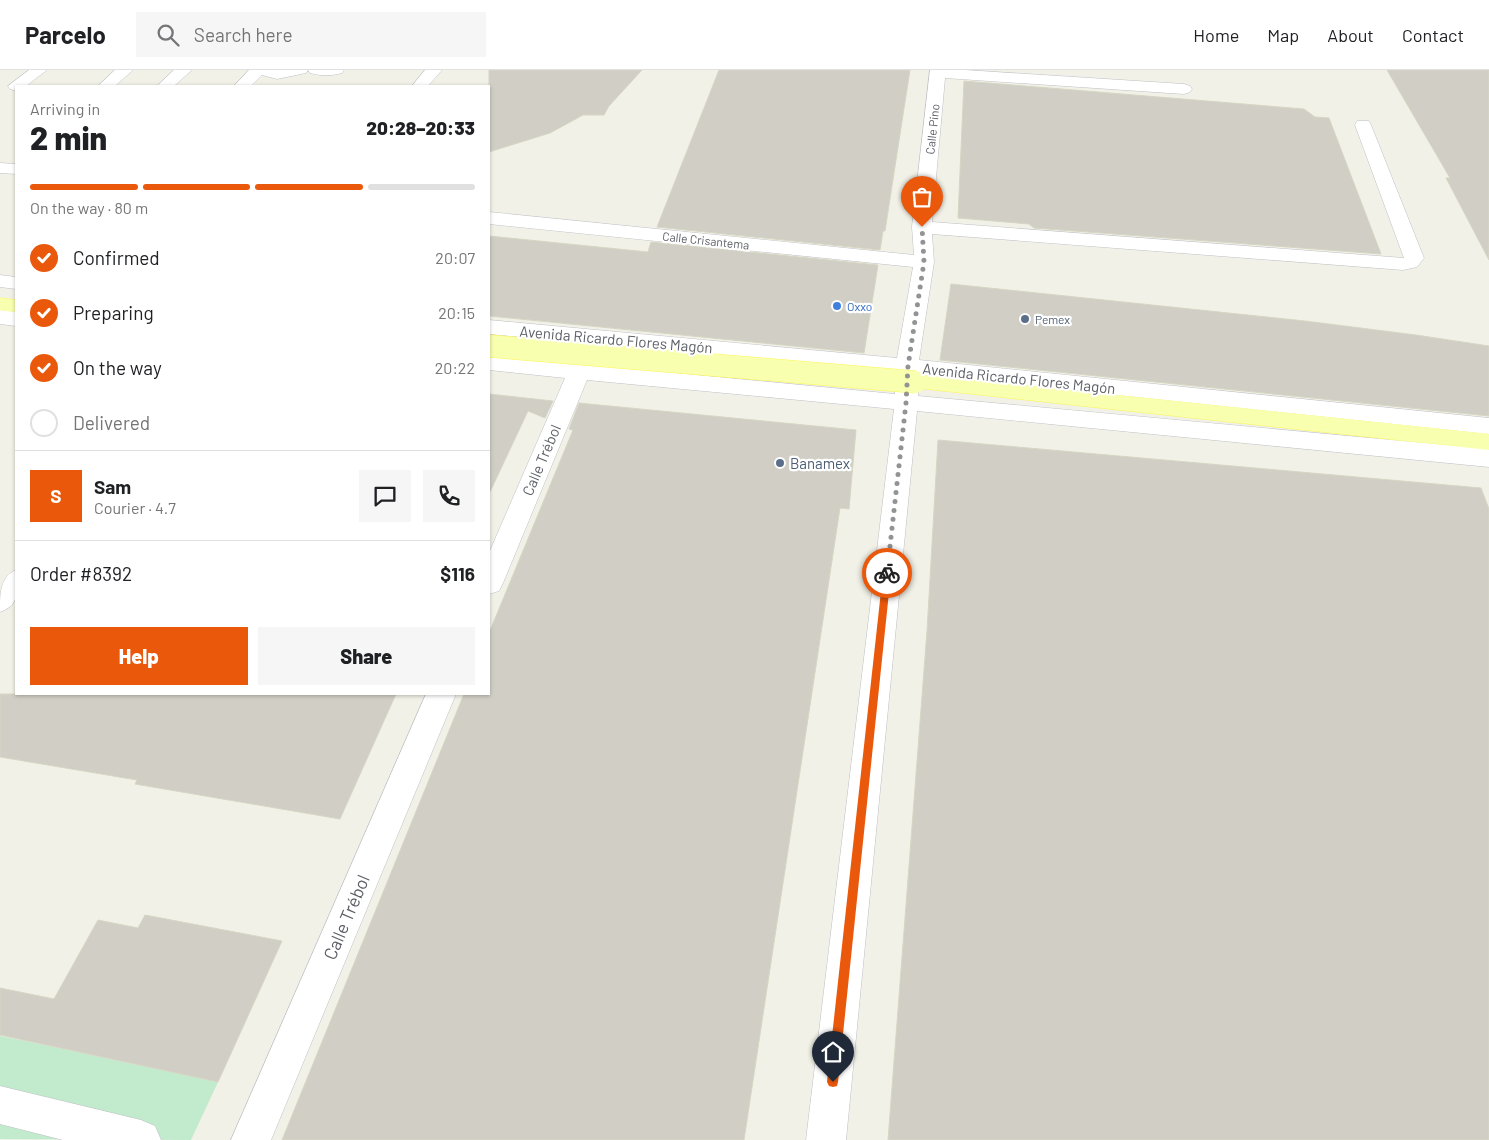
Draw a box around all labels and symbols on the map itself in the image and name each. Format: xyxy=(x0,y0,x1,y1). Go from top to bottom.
street label: Calle Pino xyxy=(922,103,942,155)
pin xyxy=(901,176,943,227)
street label: Calle Crisantema xyxy=(662,228,750,252)
place label: Oxxo xyxy=(847,299,872,313)
marker: Oxxo xyxy=(831,300,843,312)
place label: Pemex xyxy=(1035,312,1070,326)
marker: Pemex xyxy=(1019,313,1031,325)
street label: Avenida Ricardo Flores Magón xyxy=(519,322,713,356)
street label: Avenida Ricardo Flores Magón xyxy=(922,359,1116,397)
street label: Calle Trébol xyxy=(518,422,564,498)
place label: Banamex xyxy=(790,454,850,472)
marker: Banamex xyxy=(774,457,786,469)
courier xyxy=(862,548,912,598)
street label: Calle Trébol xyxy=(318,871,374,963)
pin xyxy=(812,1031,854,1082)

